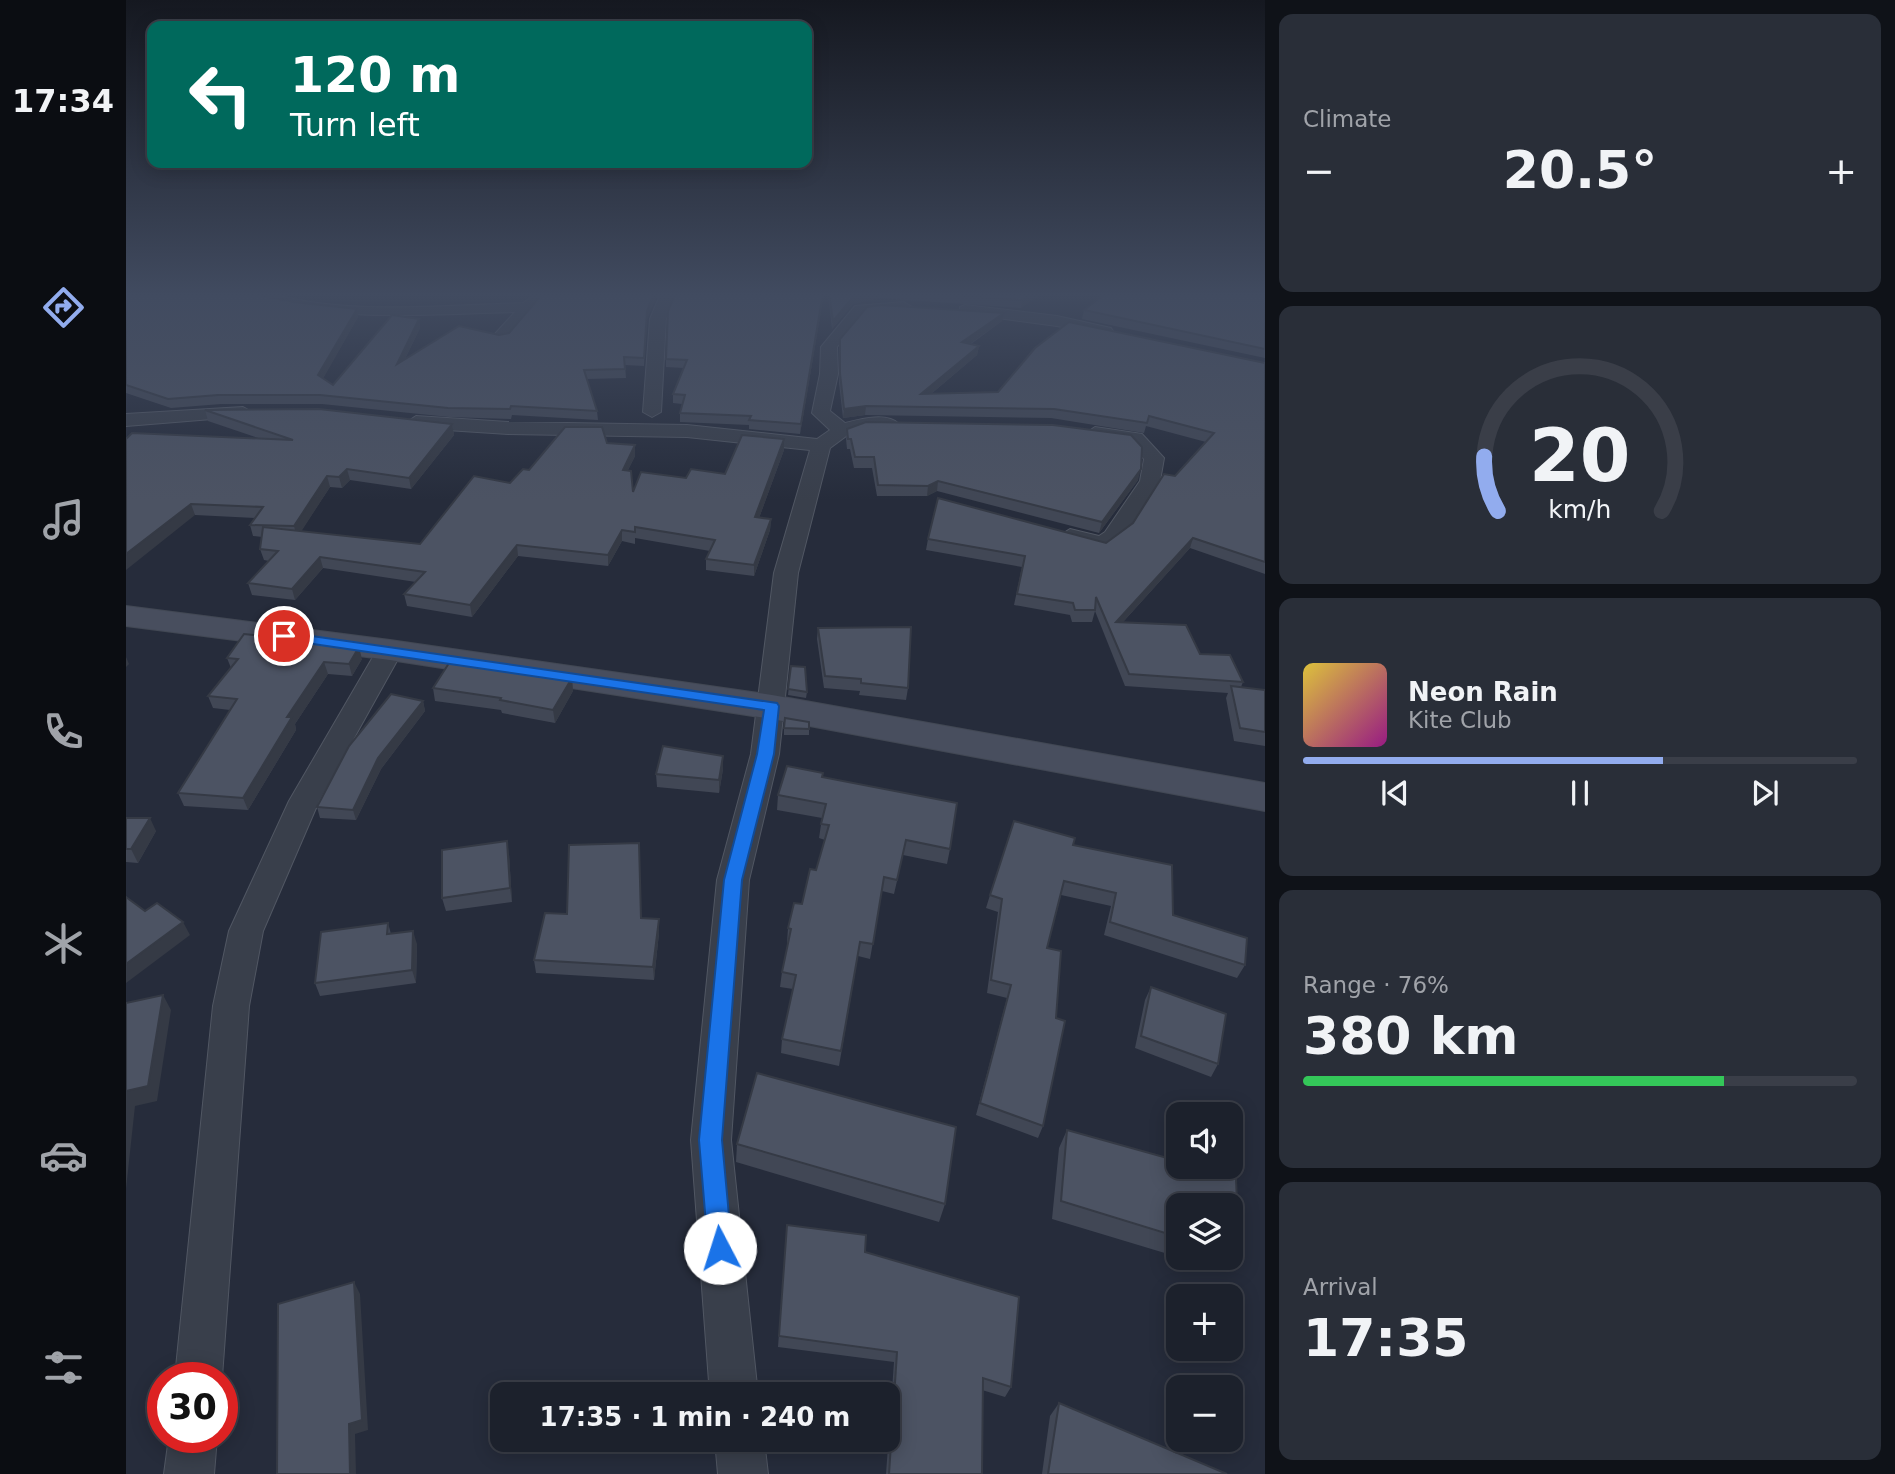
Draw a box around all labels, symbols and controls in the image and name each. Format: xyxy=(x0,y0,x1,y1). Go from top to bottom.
text: 120 m xyxy=(290,47,460,104)
icon: left xyxy=(175,49,266,140)
text: 17:34 xyxy=(12,82,114,120)
text: Turn left xyxy=(290,106,420,144)
text: Climate xyxy=(1303,106,1392,132)
text: 20.5° xyxy=(1503,140,1657,200)
text: − xyxy=(1303,149,1335,193)
text: + xyxy=(1825,149,1857,193)
icon: directions xyxy=(39,283,88,332)
text: 20 xyxy=(1529,413,1631,498)
icon: music xyxy=(39,495,88,544)
text: km/h xyxy=(1548,495,1612,524)
pin xyxy=(254,606,314,666)
icon: arrive xyxy=(265,617,303,655)
text: Neon Rain xyxy=(1408,677,1558,707)
icon: phone xyxy=(39,707,88,756)
text: Kite Club xyxy=(1408,707,1512,733)
icon: previous xyxy=(1376,774,1414,812)
icon: pause xyxy=(1561,774,1599,812)
icon: next xyxy=(1746,774,1784,812)
icon: climate xyxy=(39,919,88,968)
text: Range · 76% xyxy=(1303,972,1449,998)
text: 380 km xyxy=(1303,1006,1518,1066)
map controls xyxy=(1166,1102,1243,1452)
button: sound xyxy=(1166,1102,1243,1179)
icon: car xyxy=(39,1131,88,1180)
button: layers xyxy=(1166,1193,1243,1270)
position arrow xyxy=(683,1211,757,1285)
text: Arrival xyxy=(1303,1274,1378,1300)
button: + xyxy=(1166,1284,1243,1361)
text: 17:35 xyxy=(1303,1308,1469,1368)
icon: filters xyxy=(39,1343,88,1392)
speed limit sign: 30 xyxy=(147,1362,238,1453)
button: − xyxy=(1166,1375,1243,1452)
text: 17:35 · 1 min · 240 m xyxy=(540,1402,850,1432)

